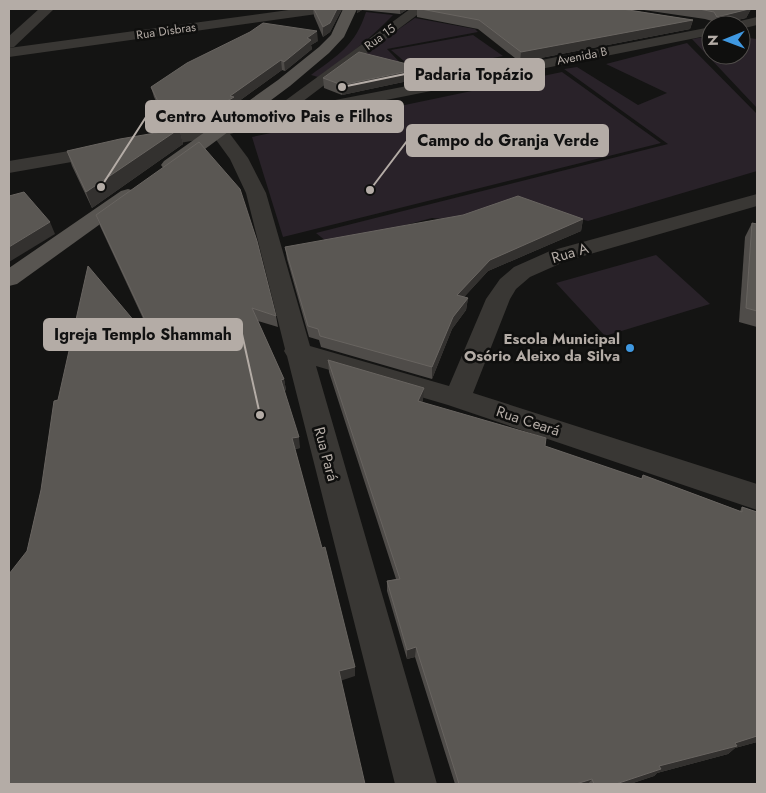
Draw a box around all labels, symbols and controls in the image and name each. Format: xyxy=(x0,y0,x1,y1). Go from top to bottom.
north arrow xyxy=(701,15,751,65)
street label: Rua Disbras xyxy=(135,18,197,44)
street label: Rua 15 xyxy=(361,19,399,54)
text: N xyxy=(703,34,723,46)
street label: Avenida B xyxy=(555,42,609,70)
callout: Padaria Topázio xyxy=(405,59,544,90)
text: Padaria Topázio xyxy=(415,63,533,86)
callout: Centro Automotivo Pais e Filhos xyxy=(146,101,403,132)
text: Centro Automotivo Pais e Filhos xyxy=(156,105,392,128)
callout: Campo do Granja Verde xyxy=(407,125,608,156)
text: Campo do Granja Verde xyxy=(417,129,599,152)
street label: Rua A xyxy=(549,237,591,269)
callout: Igreja Templo Shammah xyxy=(44,319,242,350)
text: Igreja Templo Shammah xyxy=(54,323,232,346)
place label: Escola Municipal Osório Aleixo da Silva xyxy=(464,328,620,367)
marker: Escola Municipal Osório Aleixo da Silva xyxy=(624,342,636,354)
street label: Rua Ceará xyxy=(493,400,563,442)
street label: Rua Pará xyxy=(308,424,344,484)

